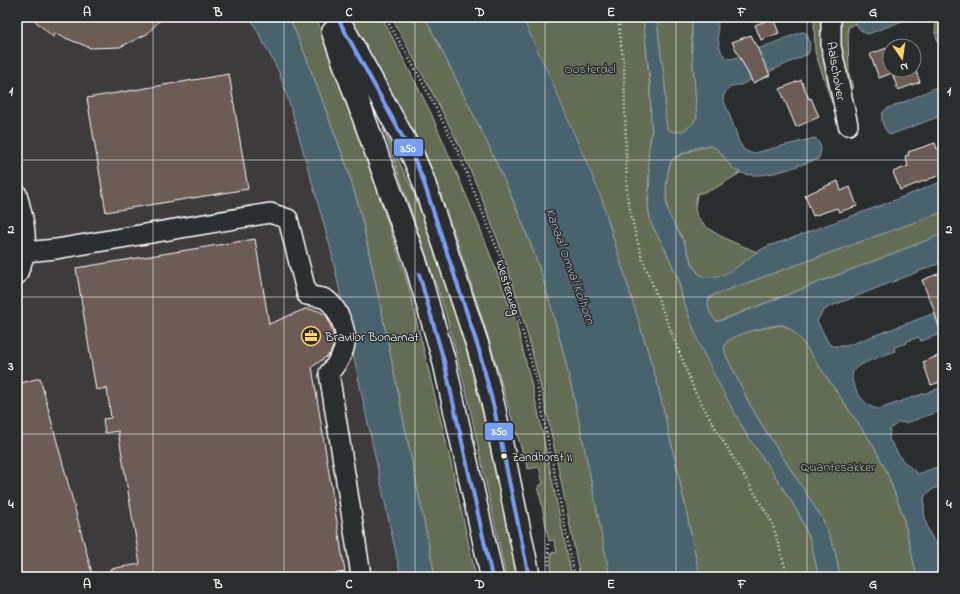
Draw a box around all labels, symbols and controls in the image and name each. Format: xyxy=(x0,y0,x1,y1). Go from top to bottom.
text: A xyxy=(83,3,91,22)
text: B xyxy=(213,3,223,22)
text: C xyxy=(345,3,353,22)
text: D xyxy=(474,3,485,22)
text: E xyxy=(607,3,615,22)
text: F xyxy=(737,3,747,22)
text: G xyxy=(869,3,877,22)
north arrow xyxy=(882,38,922,78)
street label: Aalscholver xyxy=(821,40,850,103)
text: N xyxy=(899,58,909,75)
park label: Oosterdel xyxy=(564,60,616,79)
text: 1 xyxy=(9,82,14,101)
text: 1 xyxy=(947,82,952,101)
line badge: 350 xyxy=(393,138,424,157)
text: 350 xyxy=(399,141,416,157)
water label: Kanaal Omval Kolhorn xyxy=(539,205,601,329)
text: 2 xyxy=(7,220,15,239)
text: 2 xyxy=(945,220,953,239)
street label: Westerweg xyxy=(489,257,525,318)
office icon: Bravilor Bonamat xyxy=(300,325,322,347)
place label: Bravilor Bonamat xyxy=(324,328,419,347)
text: 3 xyxy=(7,357,14,376)
text: 3 xyxy=(945,357,952,376)
line badge: 350 xyxy=(484,422,514,441)
text: 350 xyxy=(490,424,507,440)
place label: Zandhorst II xyxy=(512,449,573,467)
marker: Zandhorst II xyxy=(499,451,509,461)
park label: Quantesakker xyxy=(801,458,876,477)
text: 4 xyxy=(7,495,14,514)
text: 4 xyxy=(945,495,952,514)
text: A xyxy=(83,575,91,594)
text: B xyxy=(213,575,223,594)
text: C xyxy=(345,575,353,594)
text: D xyxy=(474,575,485,594)
text: E xyxy=(607,575,615,594)
text: F xyxy=(737,575,747,594)
text: G xyxy=(869,575,877,594)

